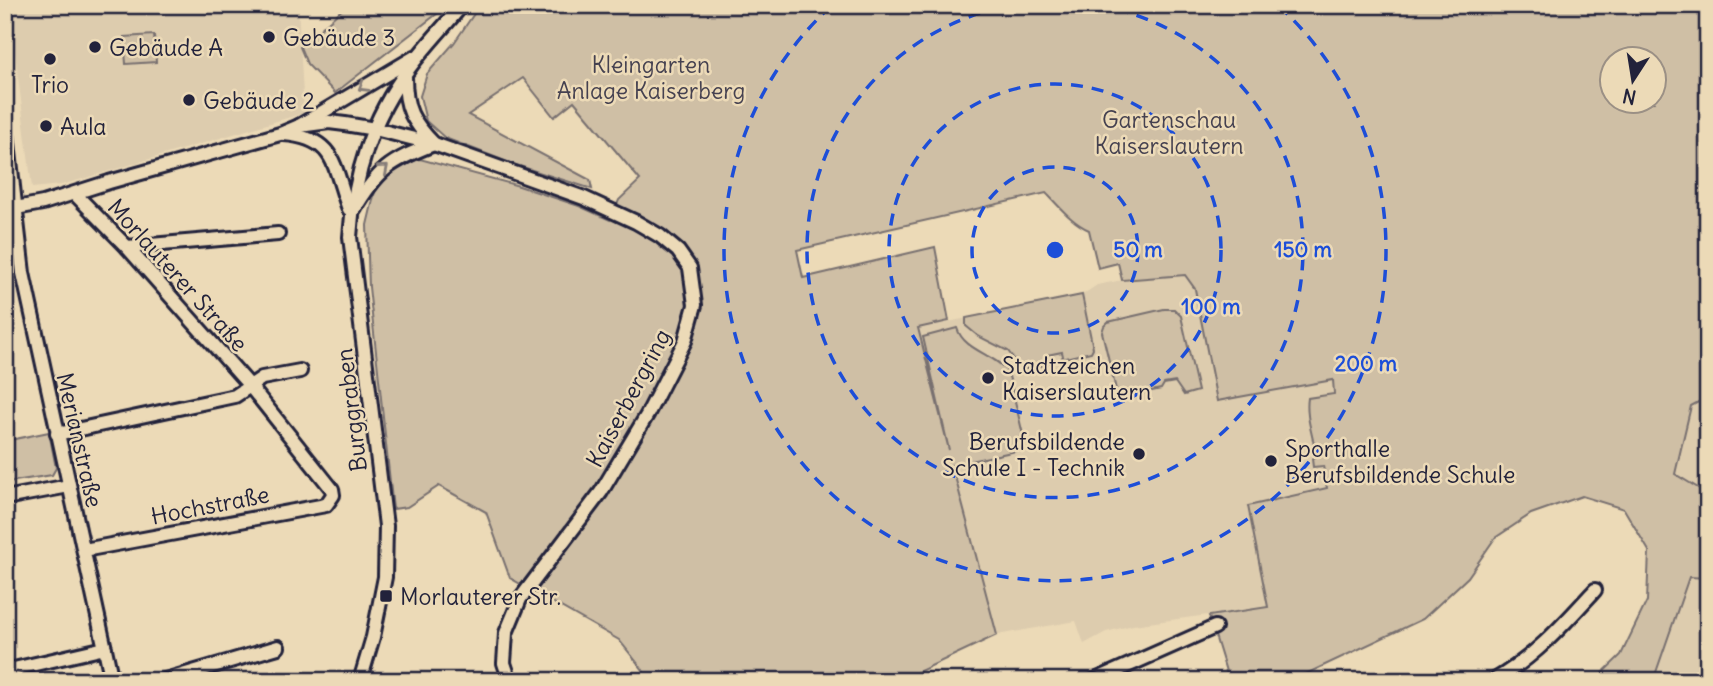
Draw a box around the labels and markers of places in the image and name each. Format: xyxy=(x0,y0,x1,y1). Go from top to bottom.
place label: Gebäude 3 xyxy=(283,23,395,52)
marker: Gebäude 3 xyxy=(261,29,277,45)
place label: Gebäude A xyxy=(109,33,223,62)
marker: Gebäude A xyxy=(87,39,103,55)
marker: Trio xyxy=(42,51,58,67)
place label: Trio xyxy=(31,70,69,99)
place label: Gebäude 2 xyxy=(203,86,315,115)
marker: Gebäude 2 xyxy=(181,92,197,108)
place label: Aula xyxy=(60,112,106,141)
marker: Aula xyxy=(38,118,54,134)
centre of rings xyxy=(1043,238,1067,262)
place label: Stadtzeichen Kaiserslautern xyxy=(1002,351,1151,406)
marker: Stadtzeichen Kaiserslautern xyxy=(980,370,996,386)
place label: Berufsbildende Schule I - Technik xyxy=(942,427,1125,482)
place label: Sporthalle Berufsbildende Schule xyxy=(1285,434,1515,489)
marker: Berufsbildende Schule I - Technik xyxy=(1131,446,1147,462)
marker: Sporthalle Berufsbildende Schule xyxy=(1263,453,1279,469)
place label: Morlauterer Str. xyxy=(400,582,561,611)
marker: Morlauterer Str. xyxy=(378,588,394,604)

